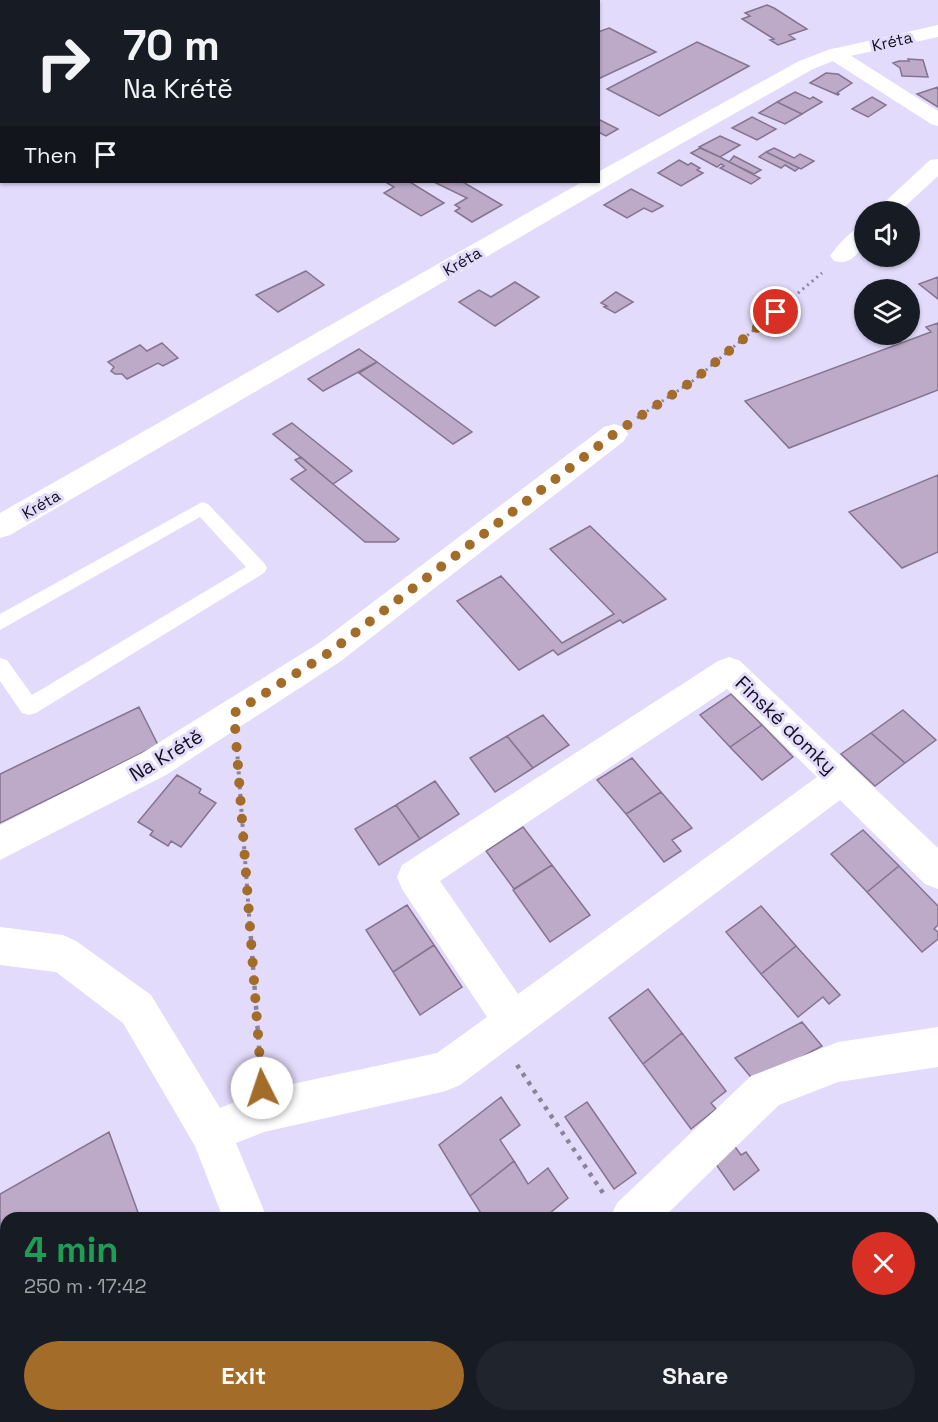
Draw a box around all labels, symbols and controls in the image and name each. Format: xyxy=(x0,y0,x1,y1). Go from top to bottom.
text: 70 m xyxy=(123,19,220,72)
icon: right xyxy=(24,24,102,102)
street label: Kréta xyxy=(870,27,915,56)
text: Na Krétě xyxy=(123,71,233,106)
icon: arrive xyxy=(89,138,122,171)
text: Then xyxy=(24,141,77,169)
map controls xyxy=(854,201,920,345)
button: sound xyxy=(854,201,920,267)
street label: Kréta xyxy=(439,242,485,281)
button: layers xyxy=(854,279,920,345)
pin xyxy=(750,286,801,337)
icon: arrive xyxy=(759,295,792,328)
street label: Kréta xyxy=(18,485,64,524)
street label: Finské domky xyxy=(730,670,842,780)
street label: Na Krétě xyxy=(124,723,208,787)
position arrow xyxy=(230,1056,294,1120)
text: 4 min xyxy=(24,1227,119,1273)
button: close xyxy=(852,1232,915,1295)
text: 250 m · 17:42 xyxy=(24,1273,146,1299)
button: Exit xyxy=(24,1341,464,1410)
button: Share xyxy=(476,1341,915,1410)

